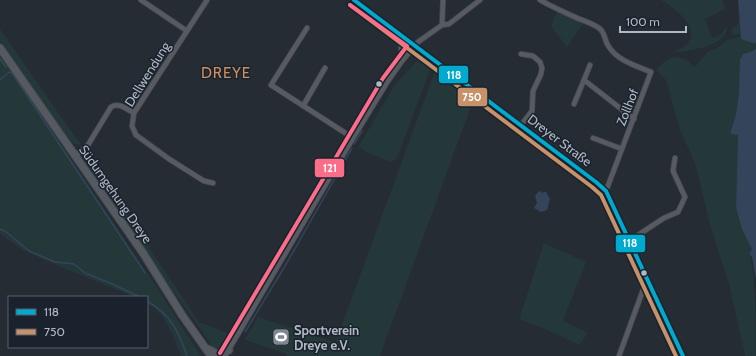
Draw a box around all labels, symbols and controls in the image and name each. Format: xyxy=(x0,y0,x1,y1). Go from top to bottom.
scale bar xyxy=(620,8,686,34)
text: 100 m xyxy=(626,14,660,29)
street label: Dellwendung xyxy=(121,38,173,109)
district label: DREYE xyxy=(201,64,251,82)
line badge: 118 xyxy=(438,65,469,84)
text: 118 xyxy=(447,68,462,82)
unlabelled marker xyxy=(374,79,384,89)
street label: Zollhof xyxy=(612,86,642,128)
line badge: 750 xyxy=(457,87,488,107)
text: 750 xyxy=(462,90,482,104)
street label: Dreyer Straße xyxy=(525,111,595,170)
street label: Südumgehung Dreye xyxy=(76,142,156,247)
line badge: 121 xyxy=(314,158,345,178)
text: 121 xyxy=(323,161,337,175)
line badge: 118 xyxy=(615,234,646,253)
text: 118 xyxy=(623,236,638,250)
unlabelled marker xyxy=(639,268,649,278)
legend xyxy=(8,296,148,348)
text: 118 xyxy=(44,304,59,319)
place label: Sportverein Dreye e.V. xyxy=(294,322,359,353)
text: 750 xyxy=(44,324,65,339)
sports icon: Sportverein Dreye e.V. xyxy=(271,327,291,347)

